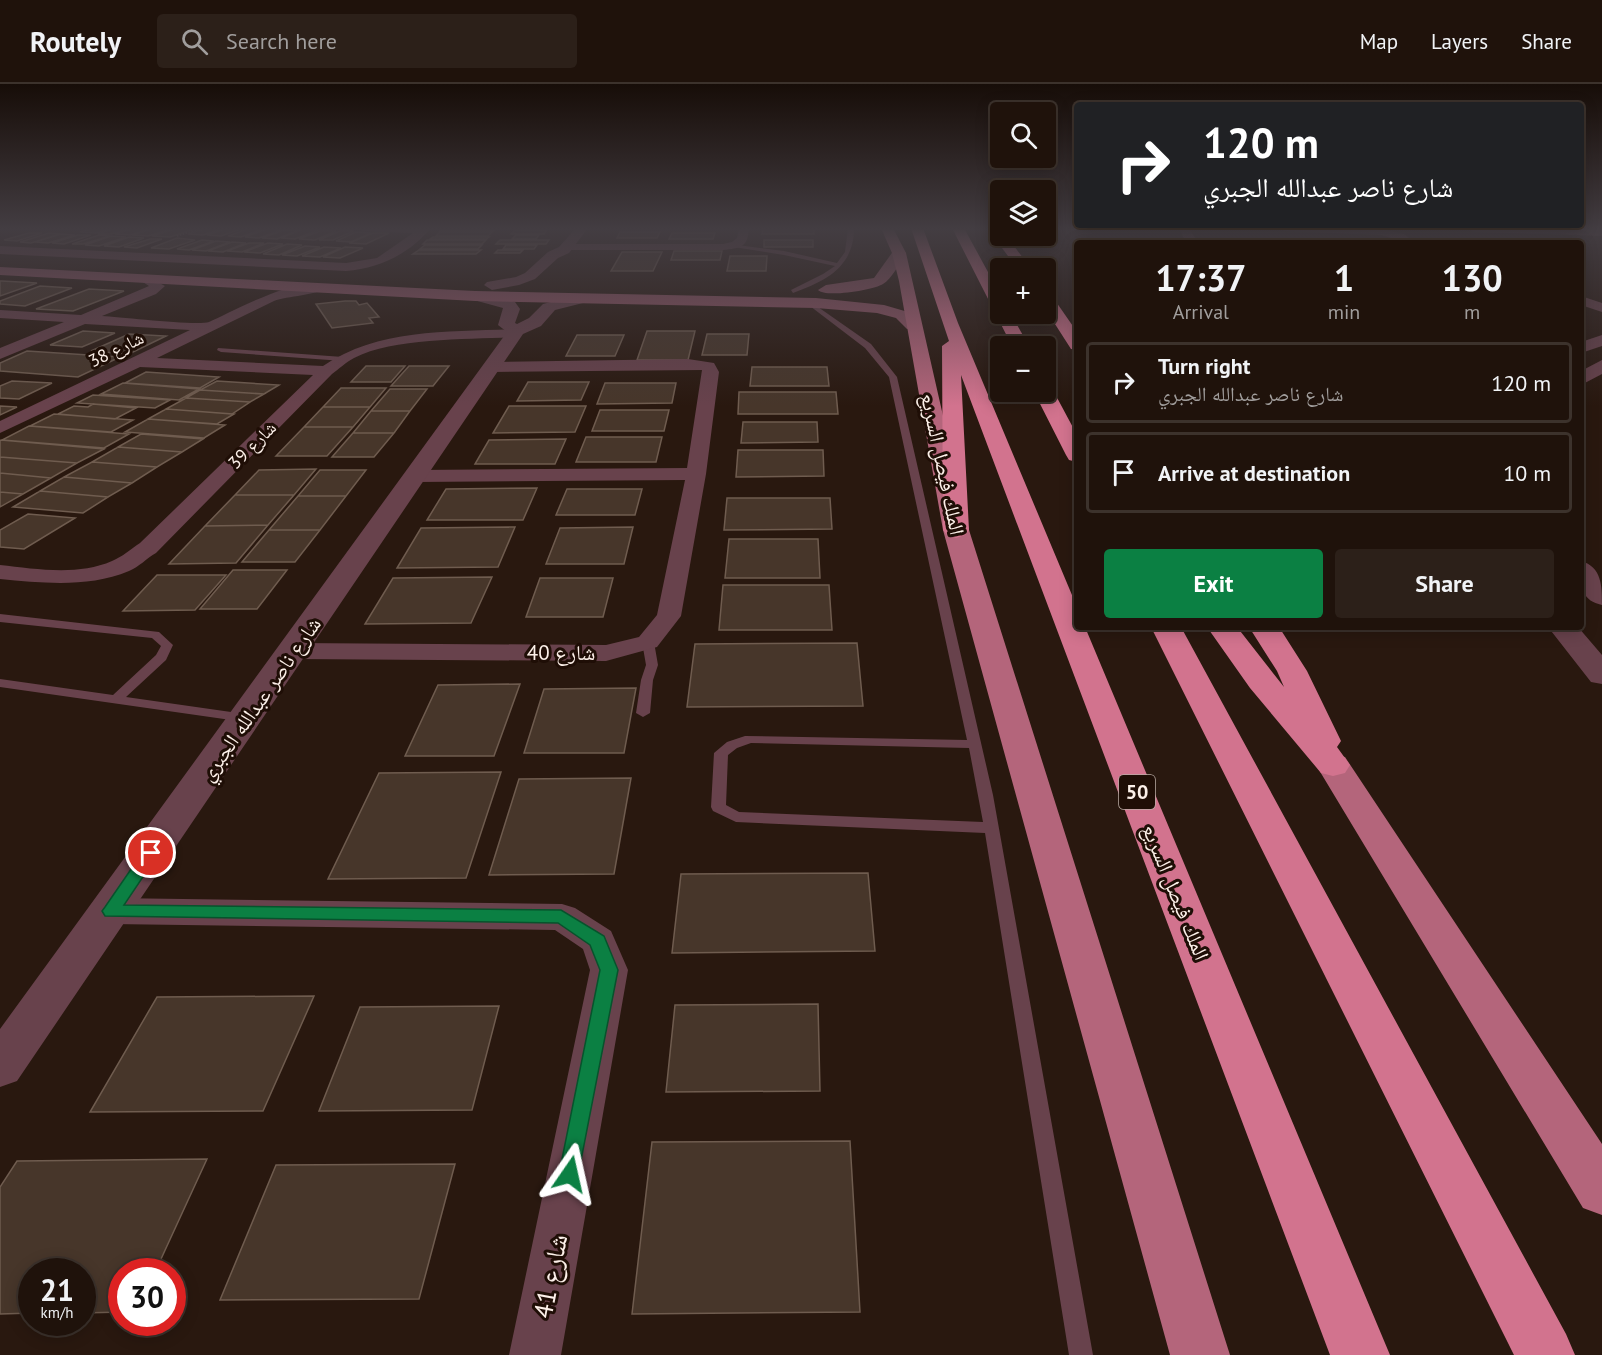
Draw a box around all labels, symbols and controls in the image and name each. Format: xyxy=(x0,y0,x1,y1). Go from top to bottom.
search box xyxy=(157,14,577,68)
text: Routely xyxy=(30,23,121,60)
icon: search xyxy=(178,25,211,58)
text: Search here xyxy=(226,27,337,55)
text: Map xyxy=(1360,28,1398,55)
text: Layers xyxy=(1431,28,1488,55)
text: Share xyxy=(1521,28,1572,55)
map controls xyxy=(990,102,1056,402)
button: search xyxy=(990,102,1056,168)
text: 120 m xyxy=(1203,115,1319,170)
icon: right xyxy=(1104,126,1182,204)
text: شارع ناصر عبدالله الجبري xyxy=(1203,170,1453,204)
button: layers xyxy=(990,180,1056,246)
text: 17:37 xyxy=(1155,254,1247,301)
text: 1 xyxy=(1334,254,1354,301)
text: 130 xyxy=(1442,254,1503,301)
button: + xyxy=(990,258,1056,324)
text: Arrival xyxy=(1173,299,1229,325)
text: min xyxy=(1328,299,1360,325)
text: m xyxy=(1464,299,1480,325)
street label: شارع 38 xyxy=(85,326,147,372)
button: − xyxy=(990,336,1056,402)
text: Turn right xyxy=(1158,352,1250,380)
icon: right xyxy=(1107,366,1140,399)
text: 120 m xyxy=(1491,369,1551,397)
text: شارع ناصر عبدالله الجبري xyxy=(1158,381,1343,407)
street label: الملك فيصل السريع xyxy=(915,391,971,537)
street label: شارع 39 xyxy=(223,416,281,474)
icon: arrive xyxy=(1107,456,1140,489)
text: Arrive at destination xyxy=(1158,459,1350,487)
text: 10 m xyxy=(1503,459,1551,487)
button: Exit xyxy=(1104,549,1323,618)
button: Share xyxy=(1335,549,1554,618)
street label: شارع ناصر عبدالله الجبري xyxy=(193,612,330,788)
street label: شارع 40 xyxy=(527,639,595,666)
road number: 50 xyxy=(1119,775,1155,809)
street label: الملك فيصل السريع xyxy=(1136,820,1216,964)
pin xyxy=(125,827,176,878)
icon: arrive xyxy=(134,836,167,869)
position arrow xyxy=(538,1142,602,1206)
street label: شارع 41 xyxy=(526,1231,574,1321)
speed limit sign: 30 xyxy=(108,1258,186,1336)
text: 21 xyxy=(40,1270,74,1309)
text: km/h xyxy=(41,1303,73,1322)

